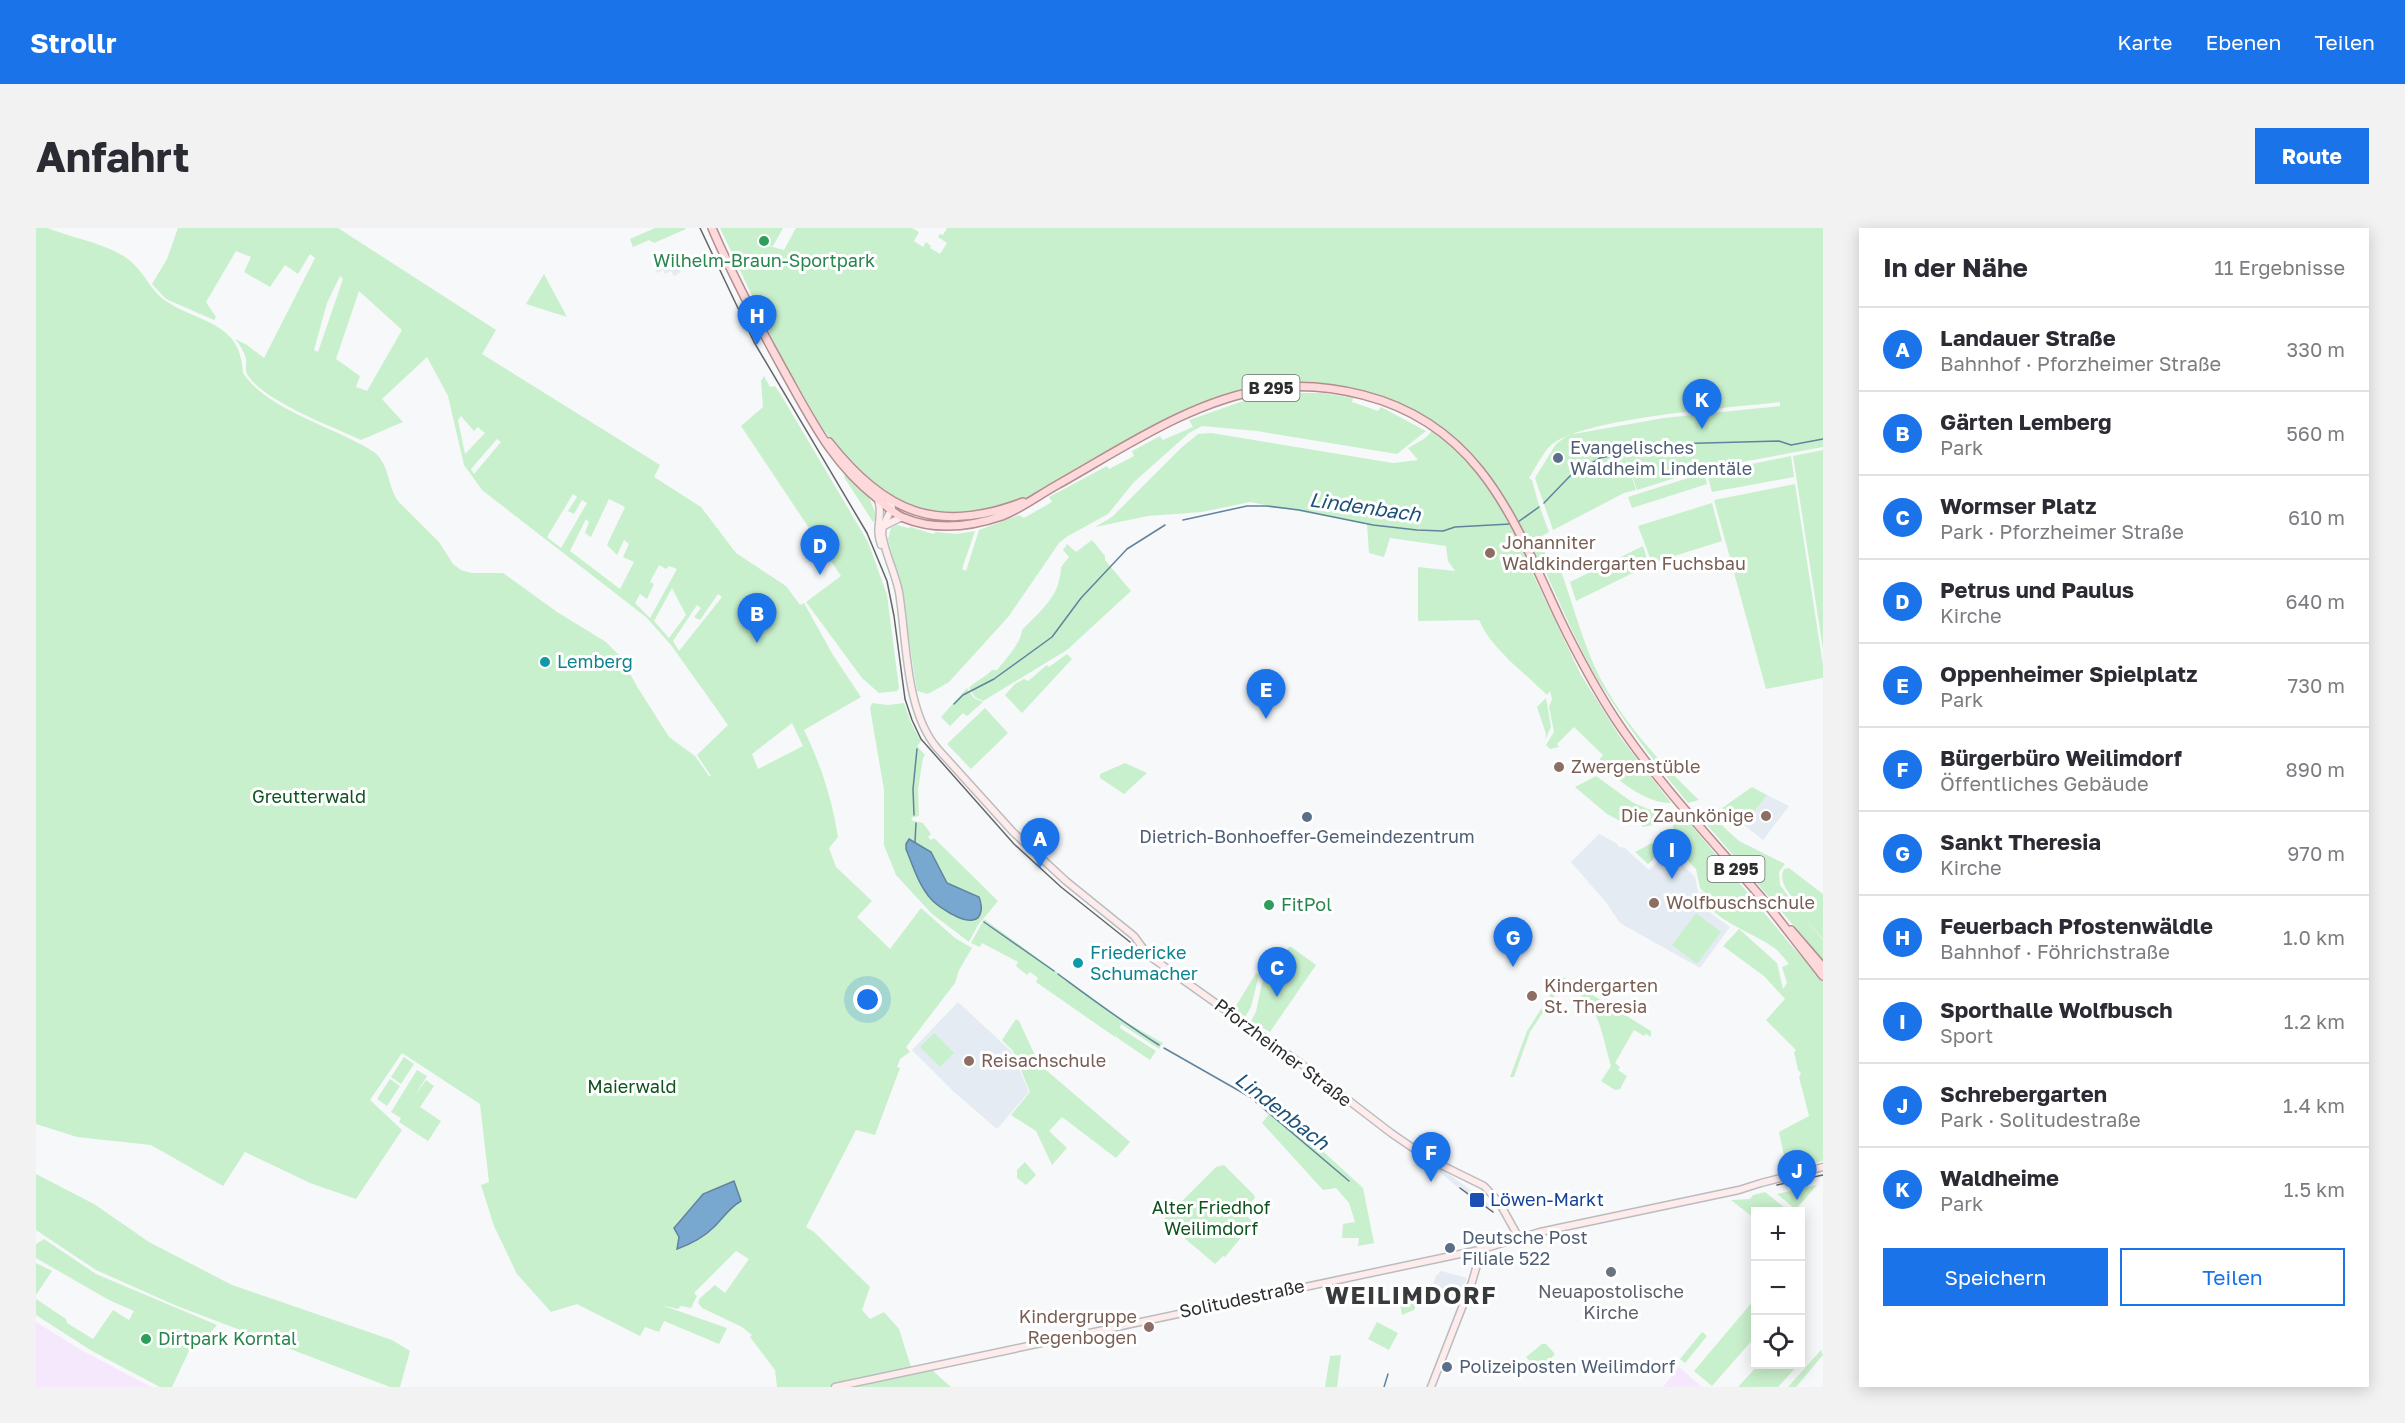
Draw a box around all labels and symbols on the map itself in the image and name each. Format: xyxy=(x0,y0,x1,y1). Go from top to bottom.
marker: Wilhelm-Braun-Sportpark xyxy=(757,234,771,248)
place label: Wilhelm-Braun-Sportpark xyxy=(653,249,875,271)
pin: H xyxy=(738,296,776,345)
road number: B 295 xyxy=(1242,375,1300,401)
pin: K xyxy=(1682,380,1722,429)
place label: Evangelisches Waldheim Lindentäle xyxy=(1570,436,1752,479)
marker: Evangelisches Waldheim Lindentäle xyxy=(1551,451,1565,465)
water label: Lindenbach xyxy=(1308,486,1423,526)
pin: D xyxy=(800,526,840,575)
place label: Johanniter Waldkindergarten Fuchsbau xyxy=(1502,531,1746,574)
marker: Johanniter Waldkindergarten Fuchsbau xyxy=(1483,546,1497,560)
pin: B xyxy=(738,594,776,643)
place label: Lemberg xyxy=(557,650,633,672)
marker: Lemberg xyxy=(538,655,552,669)
pin: E xyxy=(1246,670,1286,719)
place label: Zwergenstüble xyxy=(1571,755,1700,777)
marker: Zwergenstüble xyxy=(1552,760,1566,774)
park label: Greutterwald xyxy=(252,785,366,807)
place label: Die Zaunkönige xyxy=(1621,804,1754,826)
marker: Die Zaunkönige xyxy=(1759,809,1773,823)
marker: Dietrich-Bonhoeffer-Gemeindezentrum xyxy=(1300,810,1314,824)
pin: A xyxy=(1020,818,1060,868)
place label: Dietrich-Bonhoeffer-Gemeindezentrum xyxy=(1139,825,1475,847)
pin: I xyxy=(1652,830,1692,879)
road number: B 295 xyxy=(1708,856,1764,882)
place label: Wolfbuschschule xyxy=(1666,891,1815,913)
place label: FitPol xyxy=(1281,893,1332,915)
marker: Wolfbuschschule xyxy=(1647,896,1661,910)
marker: FitPol xyxy=(1262,898,1276,912)
pin: G xyxy=(1494,918,1532,967)
place label: Friedericke Schumacher xyxy=(1090,941,1198,984)
pin: C xyxy=(1258,948,1296,997)
marker: Friedericke Schumacher xyxy=(1071,956,1085,970)
place label: Kindergarten St. Theresia xyxy=(1544,974,1658,1017)
your location xyxy=(853,985,882,1014)
marker: Kindergarten St. Theresia xyxy=(1525,989,1539,1003)
street label: Pforzheimer Straße xyxy=(1211,993,1357,1111)
place label: Reisachschule xyxy=(981,1049,1106,1071)
marker: Reisachschule xyxy=(962,1054,976,1068)
water label: Lindenbach xyxy=(1231,1066,1335,1155)
park label: Maierwald xyxy=(587,1075,677,1097)
pin: F xyxy=(1412,1132,1450,1182)
pin: J xyxy=(1778,1150,1816,1200)
place label: Löwen-Markt xyxy=(1490,1188,1604,1210)
marker: Löwen-Markt xyxy=(1468,1191,1486,1209)
park label: Alter Friedhof Weilimdorf xyxy=(1152,1196,1271,1239)
place label: Deutsche Post Filiale 522 xyxy=(1462,1226,1588,1269)
marker: Deutsche Post Filiale 522 xyxy=(1443,1241,1457,1255)
marker: Neuapostolische Kirche xyxy=(1604,1265,1618,1279)
street label: Solitudestraße xyxy=(1177,1274,1306,1322)
district label: WEILIMDORF xyxy=(1325,1280,1497,1309)
place label: Neuapostolische Kirche xyxy=(1538,1280,1684,1323)
place label: Kindergruppe Regenbogen xyxy=(1019,1305,1137,1348)
marker: Kindergruppe Regenbogen xyxy=(1142,1320,1156,1334)
place label: Dirtpark Korntal xyxy=(158,1327,297,1349)
marker: Dirtpark Korntal xyxy=(139,1332,153,1346)
place label: Polizeiposten Weilimdorf xyxy=(1459,1355,1676,1377)
marker: Polizeiposten Weilimdorf xyxy=(1440,1360,1454,1374)

